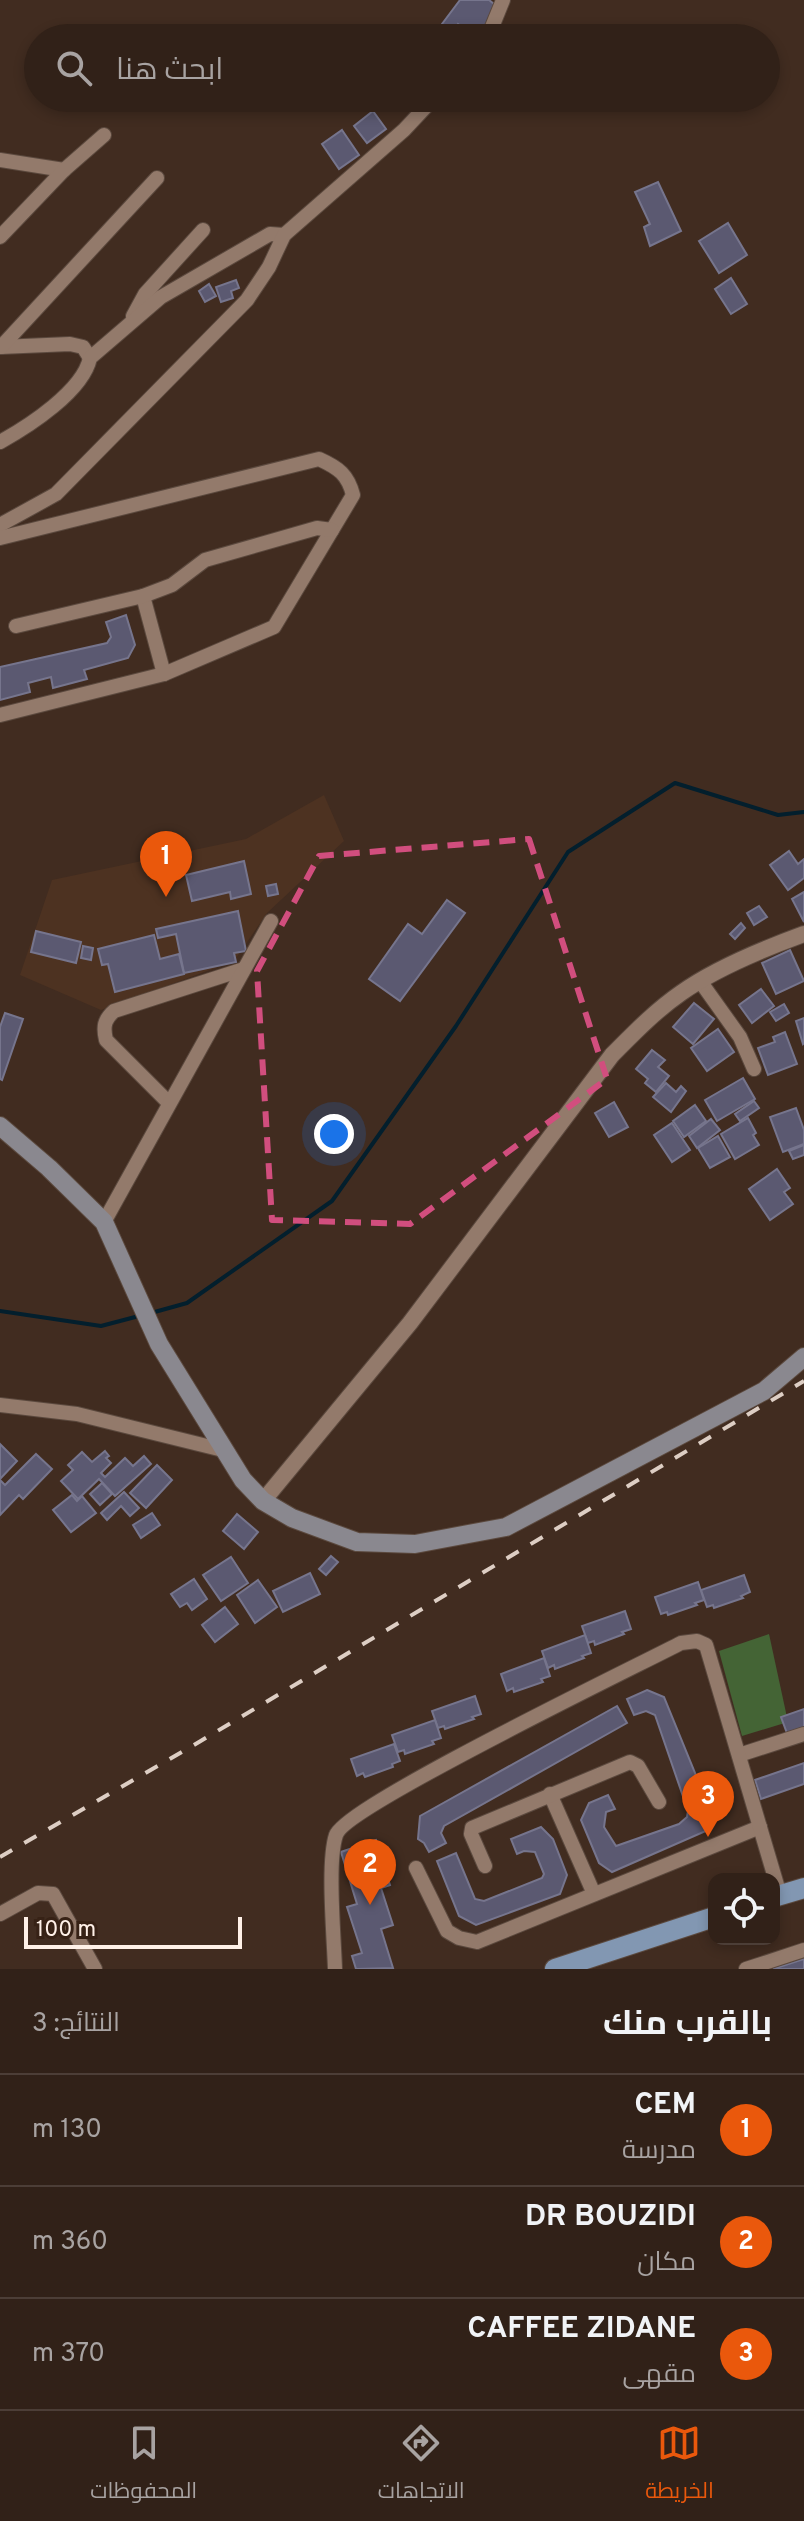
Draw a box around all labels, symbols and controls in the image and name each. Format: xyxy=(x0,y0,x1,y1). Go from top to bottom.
search box xyxy=(24,24,780,112)
icon: search xyxy=(52,46,96,90)
text: ابحث هنا xyxy=(116,53,223,90)
pin: 1 xyxy=(140,831,192,897)
your location xyxy=(314,1114,354,1154)
pin: 3 xyxy=(682,1771,734,1837)
pin: 2 xyxy=(344,1839,396,1905)
map controls xyxy=(708,1873,780,1945)
button: locate xyxy=(708,1873,780,1945)
scale bar xyxy=(24,1913,242,1949)
text: 100 m xyxy=(36,1917,96,1944)
text: بالقرب منك xyxy=(603,2004,772,2047)
text: النتائج: 3 xyxy=(32,2008,120,2041)
text: CEM xyxy=(634,2087,696,2124)
text: 130 m xyxy=(32,2114,102,2147)
text: 1 xyxy=(741,2114,751,2147)
text: مدرسة xyxy=(622,2135,696,2168)
text: DR BOUZIDI xyxy=(525,2199,696,2236)
text: 360 m xyxy=(32,2226,108,2259)
text: 2 xyxy=(738,2226,754,2259)
text: مكان xyxy=(637,2247,696,2280)
text: CAFFEE ZIDANE xyxy=(467,2311,696,2348)
text: 370 m xyxy=(32,2338,105,2371)
text: 3 xyxy=(738,2338,754,2371)
text: مقهى xyxy=(623,2359,696,2392)
tab: المحفوظات xyxy=(90,2421,197,2511)
tab: الاتجاهات xyxy=(378,2421,465,2511)
tab: الخريطة xyxy=(645,2421,714,2511)

